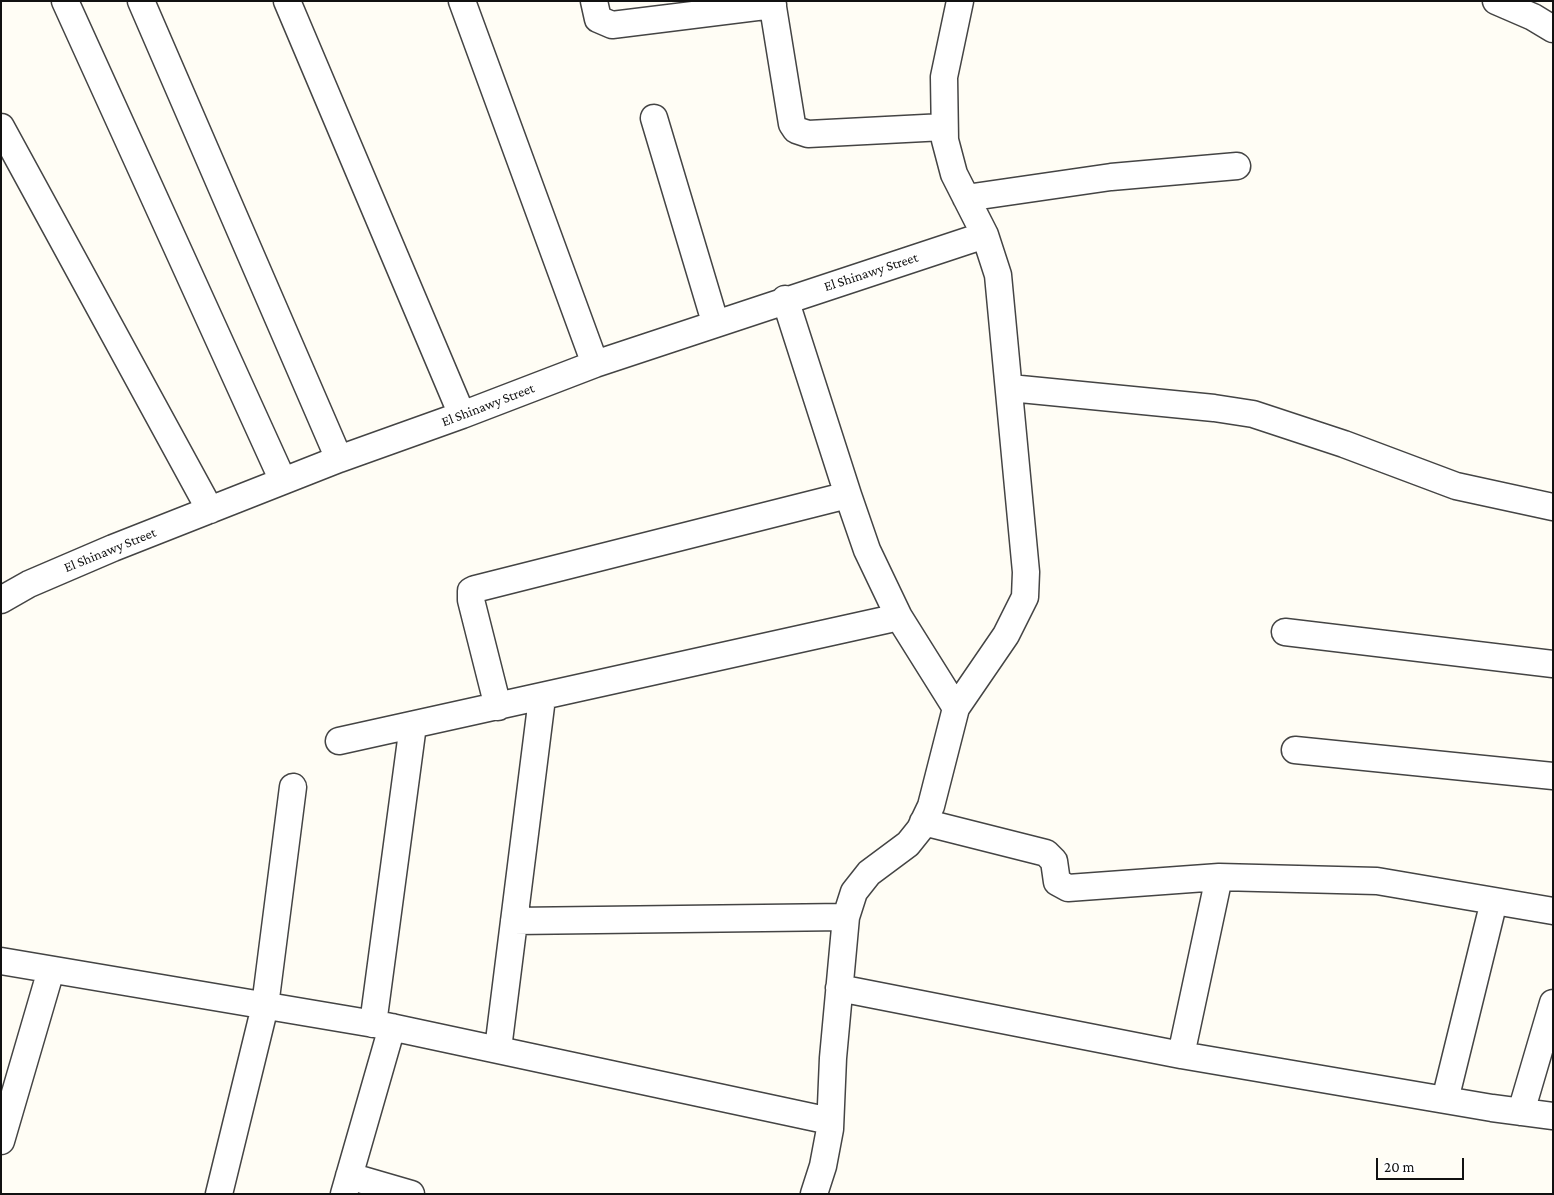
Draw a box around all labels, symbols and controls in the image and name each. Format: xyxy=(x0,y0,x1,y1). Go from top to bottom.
street label: El Shinawy Street xyxy=(822,249,920,295)
street label: El Shinawy Street xyxy=(439,380,537,430)
street label: El Shinawy Street xyxy=(61,524,159,576)
scale bar xyxy=(1379,1148,1466,1180)
text: 20 m xyxy=(1384,1159,1415,1175)

